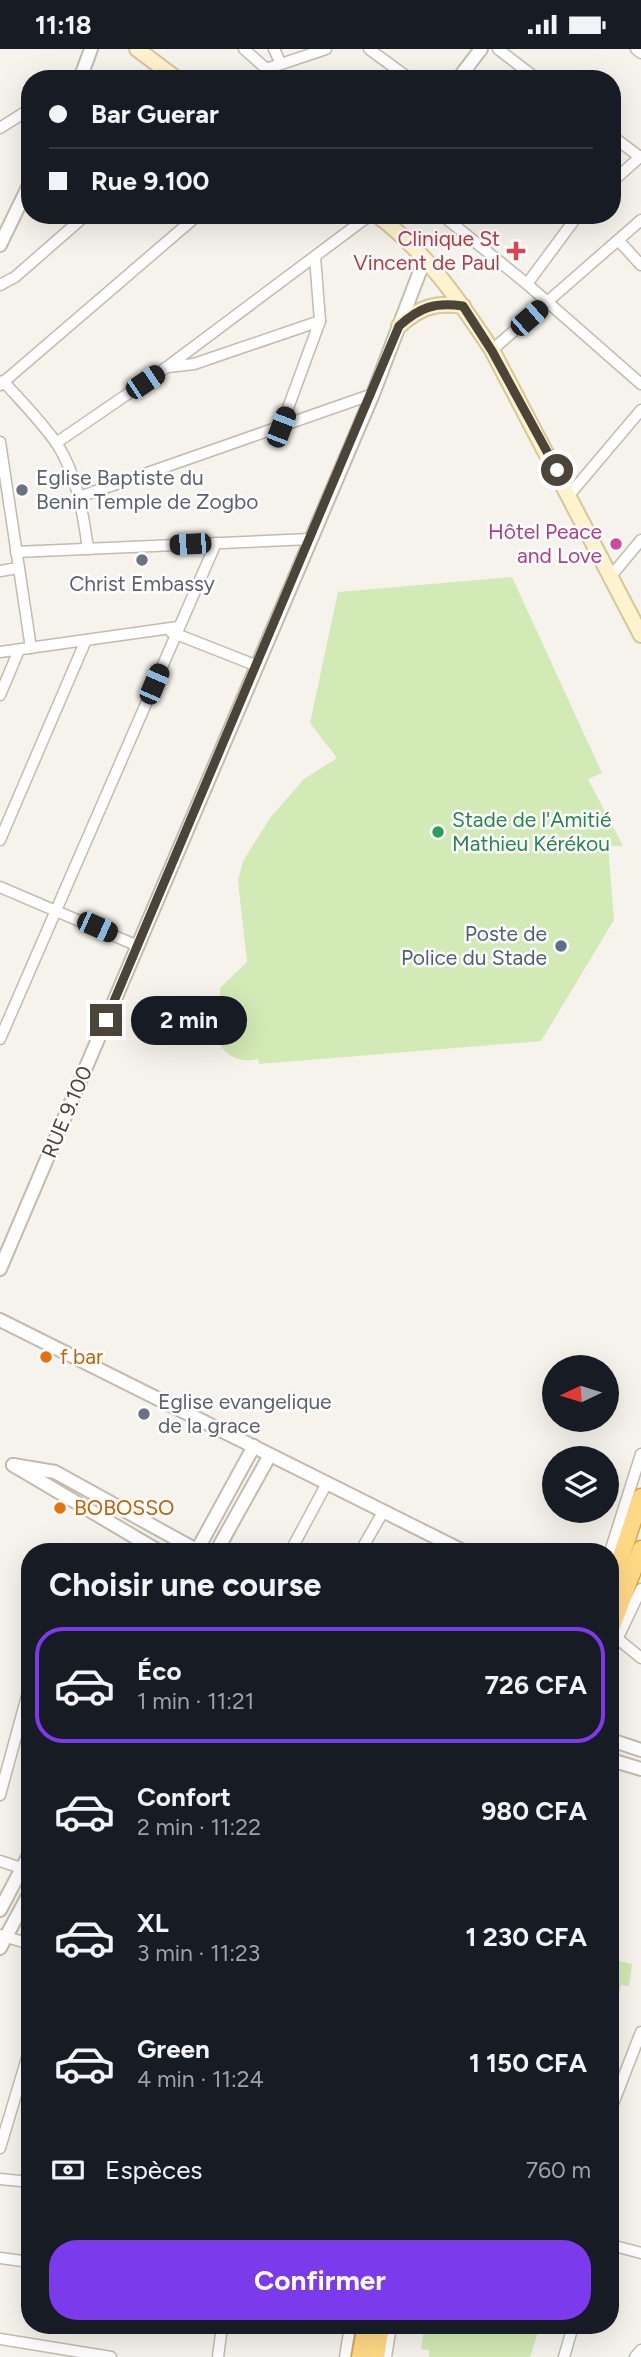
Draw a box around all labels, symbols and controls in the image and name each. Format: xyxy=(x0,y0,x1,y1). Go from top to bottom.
text: 11:18 xyxy=(35,9,92,41)
text: Bar Guerar xyxy=(91,98,219,130)
text: Rue 9.100 xyxy=(91,165,209,197)
place label: Clinique St Vincent de Paul xyxy=(353,226,500,275)
marker: Clinique St Vincent de Paul xyxy=(506,241,526,261)
car xyxy=(507,296,552,340)
car xyxy=(122,362,169,402)
car xyxy=(264,404,299,450)
route start xyxy=(541,454,573,486)
place label: Eglise Baptiste du Benin Temple de Zogbo xyxy=(36,465,259,514)
marker: Eglise Baptiste du Benin Temple de Zogbo xyxy=(14,482,30,498)
place label: Hôtel Peace and Love xyxy=(488,519,602,568)
car xyxy=(169,532,212,556)
marker: Hôtel Peace and Love xyxy=(608,536,624,552)
marker: Christ Embassy xyxy=(134,552,150,568)
place label: Christ Embassy xyxy=(69,571,215,596)
car xyxy=(137,661,172,707)
place label: Stade de l'Amitié Mathieu Kérékou xyxy=(452,807,611,856)
marker: Stade de l'Amitié Mathieu Kérékou xyxy=(430,824,446,840)
car xyxy=(74,909,121,945)
place label: Poste de Police du Stade xyxy=(401,921,547,970)
marker: Poste de Police du Stade xyxy=(553,938,569,954)
callout: 2 min xyxy=(130,995,246,1045)
route end xyxy=(90,1004,122,1036)
text: 2 min xyxy=(160,1006,218,1034)
street label: RUE 9.100 xyxy=(36,1062,97,1162)
place label: f bar xyxy=(60,1344,103,1369)
marker: f bar xyxy=(38,1349,54,1365)
north arrow xyxy=(542,1355,620,1431)
map controls xyxy=(542,1355,619,1523)
place label: Eglise evangelique de la grace xyxy=(158,1389,332,1438)
marker: Eglise evangelique de la grace xyxy=(136,1406,152,1422)
button: layers xyxy=(542,1446,619,1523)
place label: BOBOSSO xyxy=(74,1495,174,1520)
marker: BOBOSSO xyxy=(52,1500,68,1516)
text: Choisir une course xyxy=(49,1566,321,1604)
icon: car xyxy=(53,1654,116,1717)
text: Éco xyxy=(137,1655,182,1687)
text: 726 CFA xyxy=(484,1669,587,1701)
text: 1 min · 11:21 xyxy=(137,1687,254,1715)
icon: car xyxy=(53,1780,116,1843)
text: Confort xyxy=(137,1781,231,1813)
text: 980 CFA xyxy=(481,1795,587,1827)
text: 2 min · 11:22 xyxy=(137,1813,261,1841)
icon: car xyxy=(53,1906,116,1969)
text: XL xyxy=(137,1907,169,1939)
text: 1 230 CFA xyxy=(465,1921,587,1953)
text: 3 min · 11:23 xyxy=(137,1939,260,1967)
icon: car xyxy=(53,2032,116,2095)
text: Green xyxy=(137,2033,210,2065)
text: 1 150 CFA xyxy=(469,2047,587,2079)
text: 4 min · 11:24 xyxy=(137,2065,264,2093)
icon: cash xyxy=(49,2151,87,2189)
text: Espèces xyxy=(105,2154,202,2186)
text: 760 m xyxy=(526,2156,591,2184)
button: Confirmer xyxy=(49,2240,591,2320)

